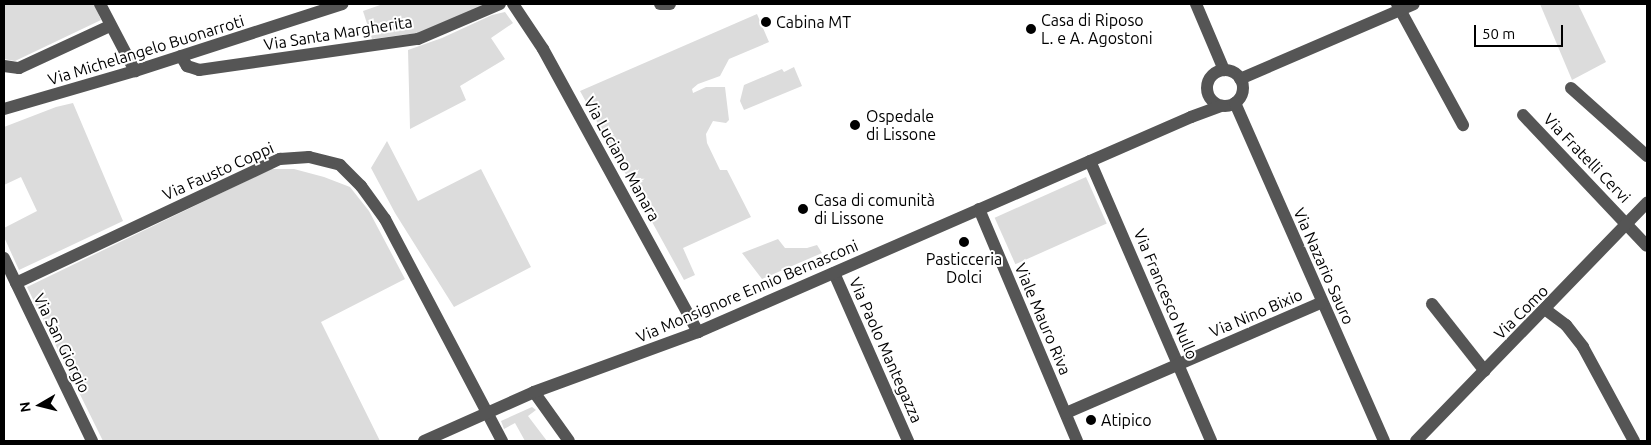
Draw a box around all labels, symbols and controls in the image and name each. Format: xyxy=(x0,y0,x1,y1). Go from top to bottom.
place label: Casa di Riposo L. e A. Agostoni xyxy=(1041,10,1153,48)
street label: Via Michelangelo Buonarroti xyxy=(46,11,246,89)
street label: Via Santa Margherita xyxy=(262,12,414,54)
place label: Cabina MT xyxy=(776,12,851,32)
scale bar xyxy=(1476,15,1565,47)
marker: Cabina MT xyxy=(760,16,772,28)
marker: Casa di Riposo L. e A. Agostoni xyxy=(1025,23,1037,35)
text: 50 m xyxy=(1482,25,1515,42)
street label: Via Luciano Manara xyxy=(580,93,664,225)
place label: Ospedale di Lissone xyxy=(866,106,936,144)
street label: Via Fratelli Cervi xyxy=(1540,109,1634,207)
marker: Ospedale di Lissone xyxy=(848,118,862,132)
street label: Via Fausto Coppi xyxy=(159,138,277,204)
place label: Casa di comunità di Lissone xyxy=(814,190,935,228)
marker: Casa di comunità di Lissone xyxy=(796,202,810,216)
street label: Via Nazario Sauro xyxy=(1290,205,1358,327)
street label: Via Francesco Nullo xyxy=(1130,226,1202,362)
street label: Via Monsignore Ennio Bernasconi xyxy=(633,235,861,347)
marker: Pasticceria Dolci xyxy=(958,236,970,248)
place label: Pasticceria Dolci xyxy=(926,249,1002,287)
street label: Viale Mauro Riva xyxy=(1011,260,1075,378)
street label: Via Paolo Mantegazza xyxy=(845,274,927,426)
street label: Via Como xyxy=(1490,281,1552,343)
street label: Via Nino Bixio xyxy=(1207,285,1305,341)
street label: Via San Giorgio xyxy=(30,290,94,396)
north arrow xyxy=(15,380,65,430)
text: N xyxy=(16,401,34,413)
place label: Atipico xyxy=(1101,410,1152,430)
marker: Atipico xyxy=(1085,414,1097,426)

